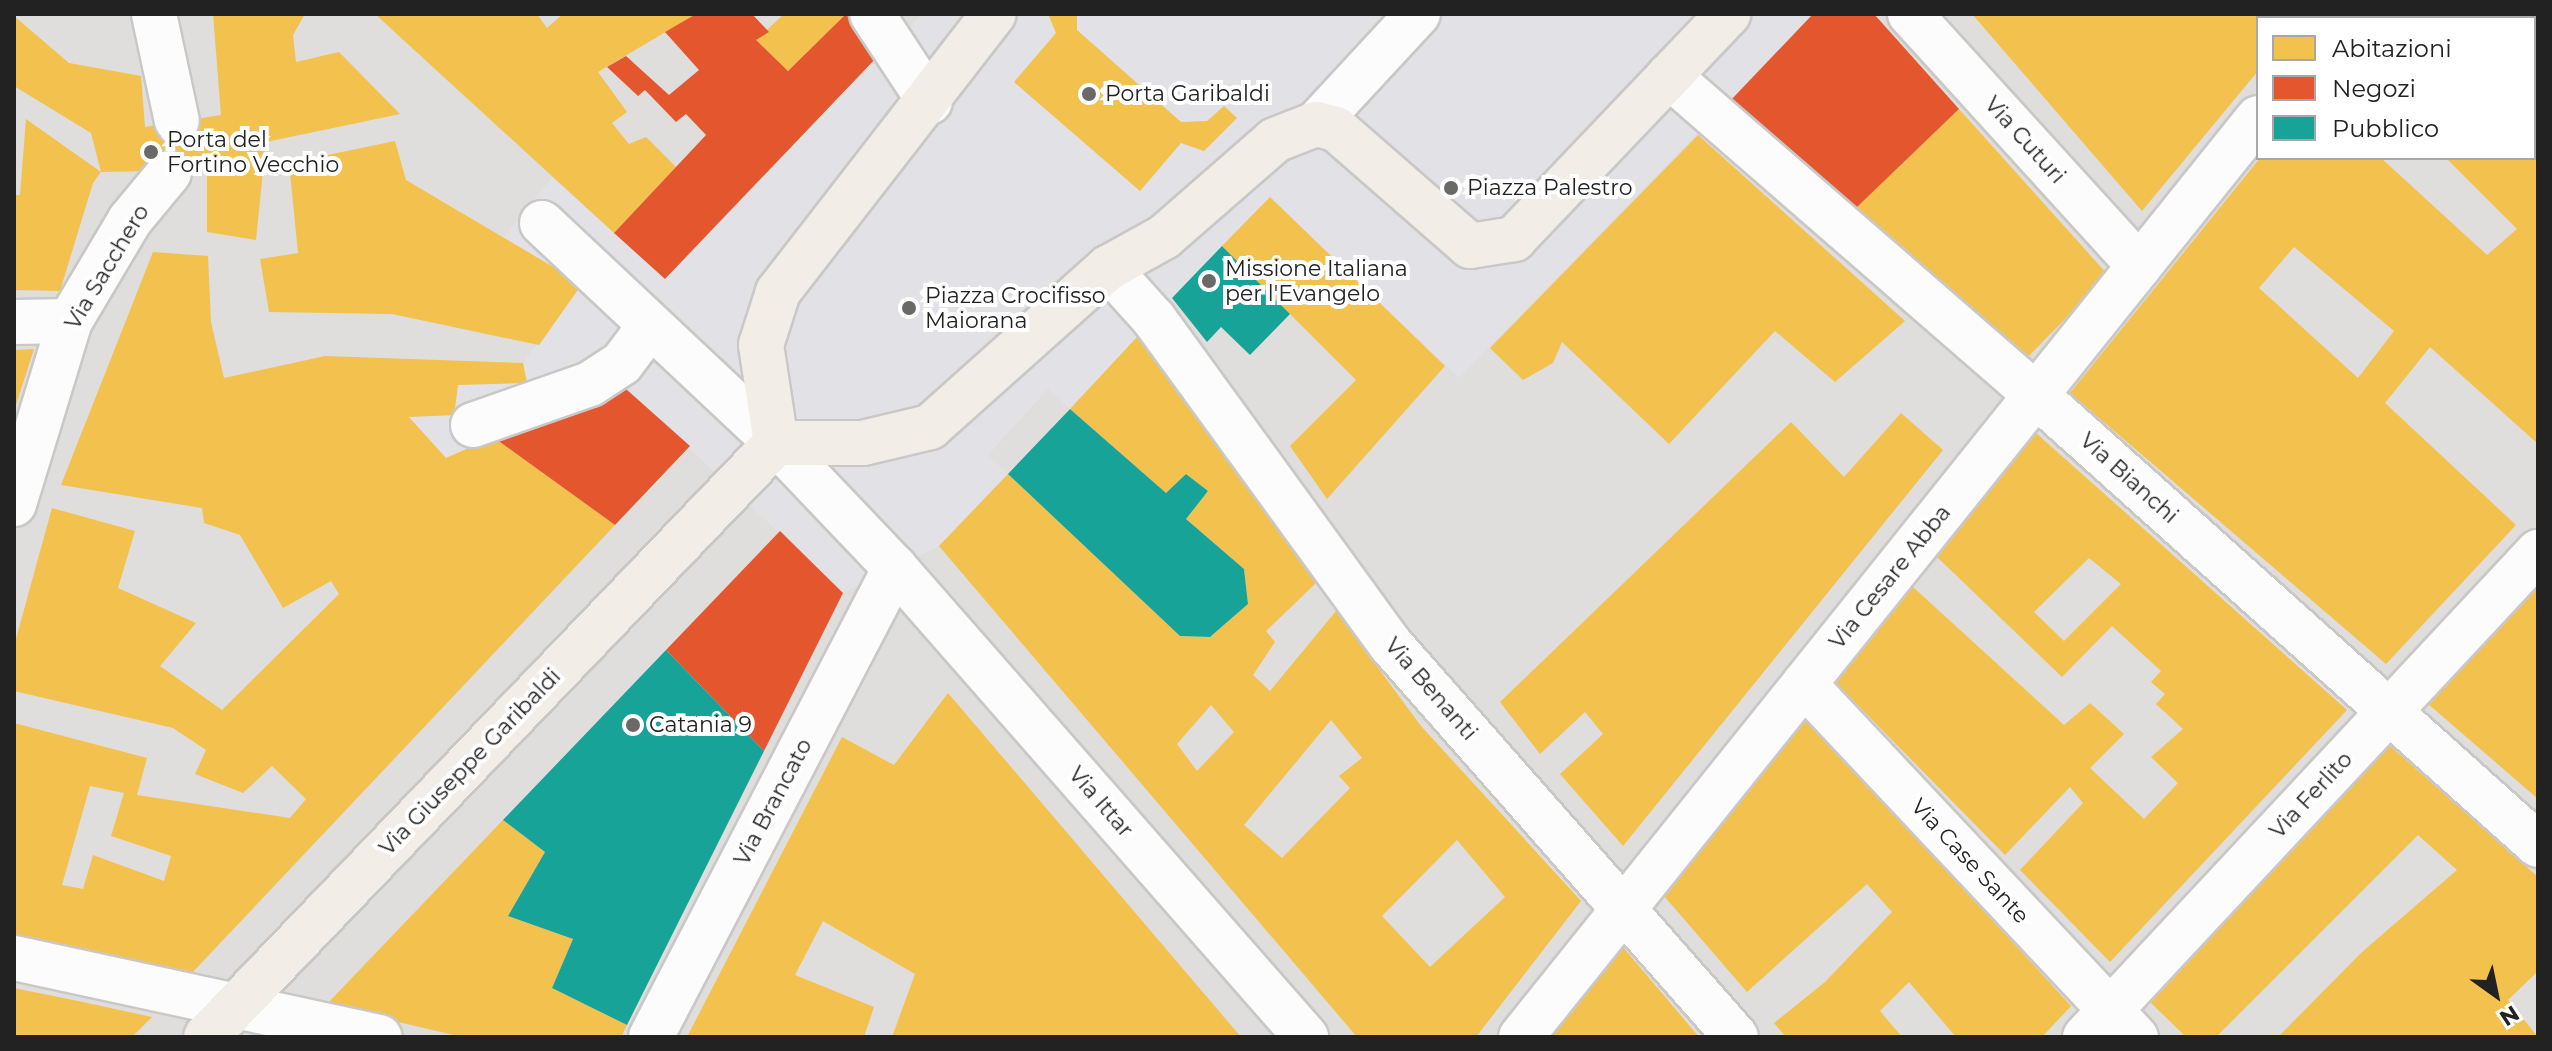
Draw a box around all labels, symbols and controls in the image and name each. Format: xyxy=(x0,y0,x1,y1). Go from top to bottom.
legend xyxy=(2256,16,2536,160)
text: Abitazioni xyxy=(2332,34,2452,63)
text: Negozi xyxy=(2332,74,2416,103)
place label: Porta Garibaldi xyxy=(1105,81,1270,107)
marker: Porta Garibaldi xyxy=(1080,85,1098,103)
street label: Via Cuturi xyxy=(1979,91,2071,189)
text: Pubblico xyxy=(2332,114,2439,143)
place label: Porta del Fortino Vecchio xyxy=(167,126,339,178)
marker: Porta del Fortino Vecchio xyxy=(142,143,160,161)
place label: Piazza Palestro xyxy=(1467,175,1633,201)
marker: Piazza Palestro xyxy=(1442,179,1460,197)
street label: Via Sacchero xyxy=(59,200,155,334)
place label: Missione Italiana per l'Evangelo xyxy=(1225,255,1408,306)
marker: Missione Italiana per l'Evangelo xyxy=(1200,272,1218,290)
place label: Piazza Crocifisso Maiorana xyxy=(925,282,1105,334)
marker: Piazza Crocifisso Maiorana xyxy=(900,299,918,317)
street label: Via Bianchi xyxy=(2074,427,2184,529)
street label: Via Cesare Abba xyxy=(1824,500,1956,654)
street label: Via Benanti xyxy=(1379,632,1483,746)
street label: Via Giuseppe Garibaldi xyxy=(374,663,566,861)
place label: Catania 9 xyxy=(649,712,752,738)
marker: Catania 9 xyxy=(624,716,642,734)
street label: Via Brancato xyxy=(729,734,817,870)
street label: Via Ferlito xyxy=(2264,746,2358,844)
street label: Via Ittar xyxy=(1063,761,1139,843)
street label: Via Case Sante xyxy=(1905,793,2035,929)
north arrow xyxy=(2456,955,2536,1035)
text: N xyxy=(2495,999,2524,1032)

